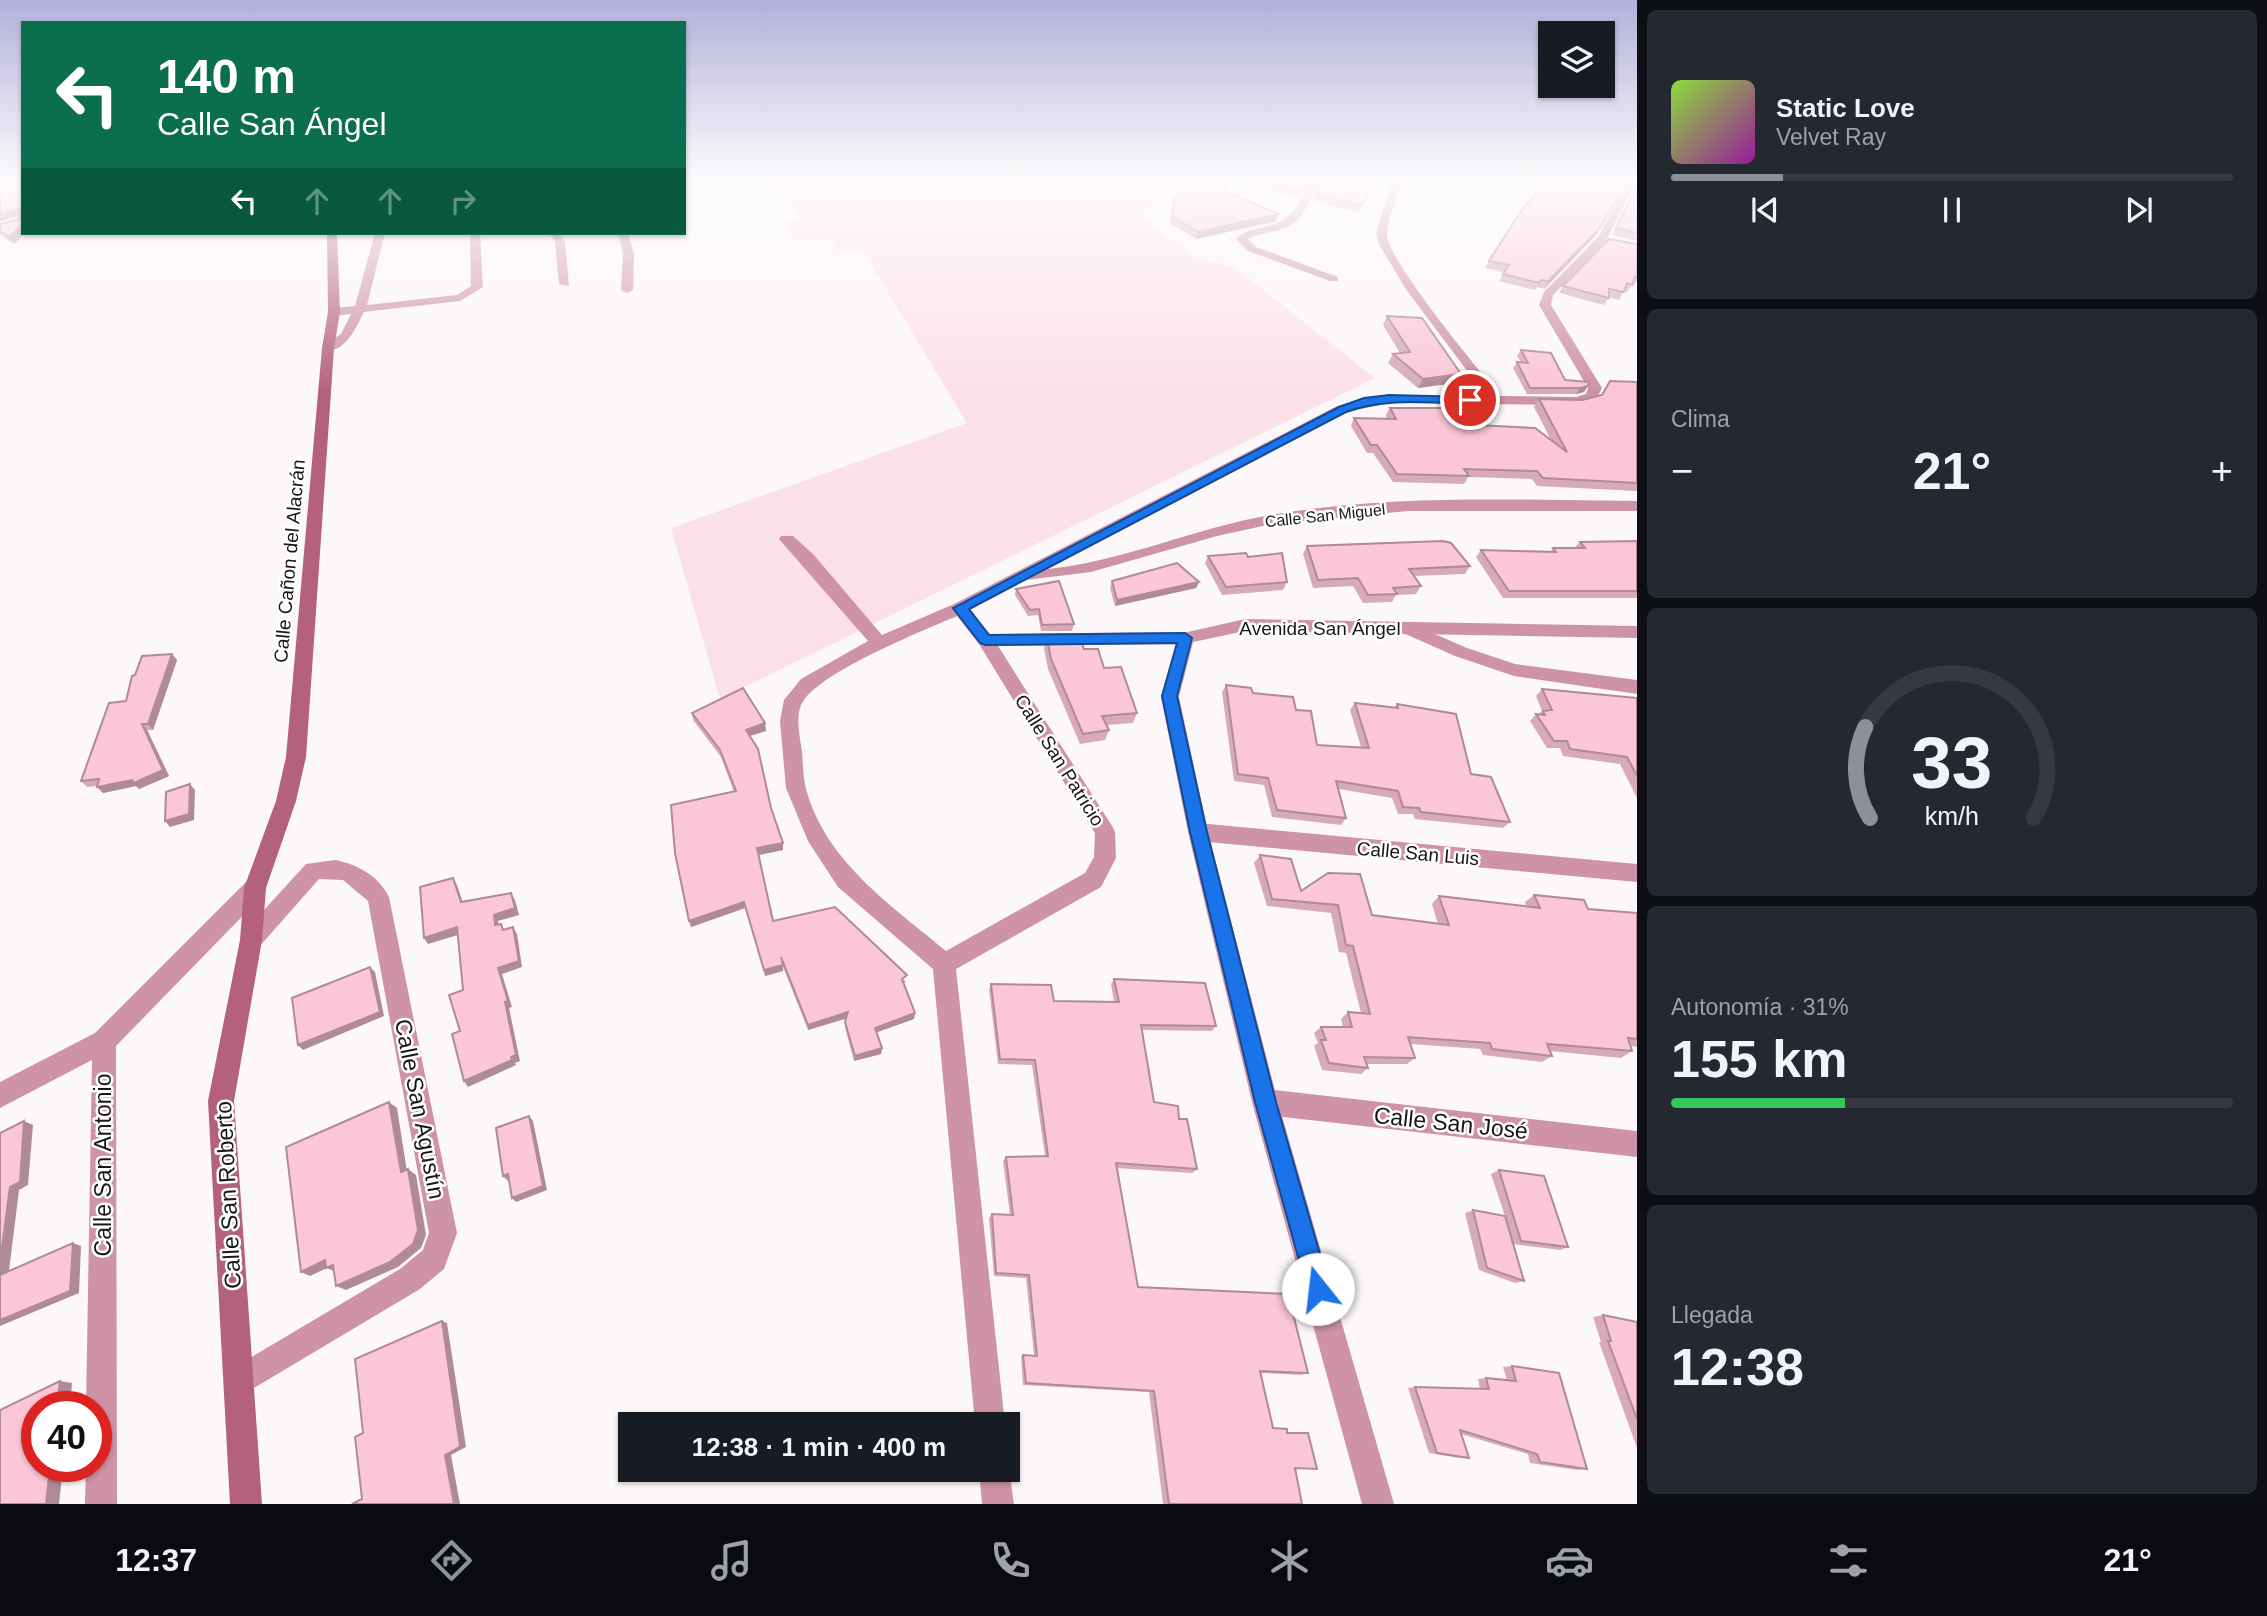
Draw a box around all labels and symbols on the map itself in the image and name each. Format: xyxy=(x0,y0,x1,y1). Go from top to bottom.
pin xyxy=(1440,370,1500,430)
street label: Calle Cañon del Alacrán xyxy=(270,459,309,664)
street label: Calle San Miguel xyxy=(1264,501,1386,530)
street label: Avenida San Ángel xyxy=(1239,618,1401,639)
street label: Calle San Patricio xyxy=(1011,691,1108,830)
street label: Calle San Luis xyxy=(1356,838,1480,869)
street label: Calle San Agustín xyxy=(390,1017,450,1201)
street label: Calle San Antonio xyxy=(90,1074,116,1256)
street label: Calle San Roberto xyxy=(210,1100,246,1290)
street label: Calle San José xyxy=(1373,1102,1529,1144)
position arrow xyxy=(1281,1252,1355,1326)
speed limit sign: 40 xyxy=(21,1391,112,1482)

